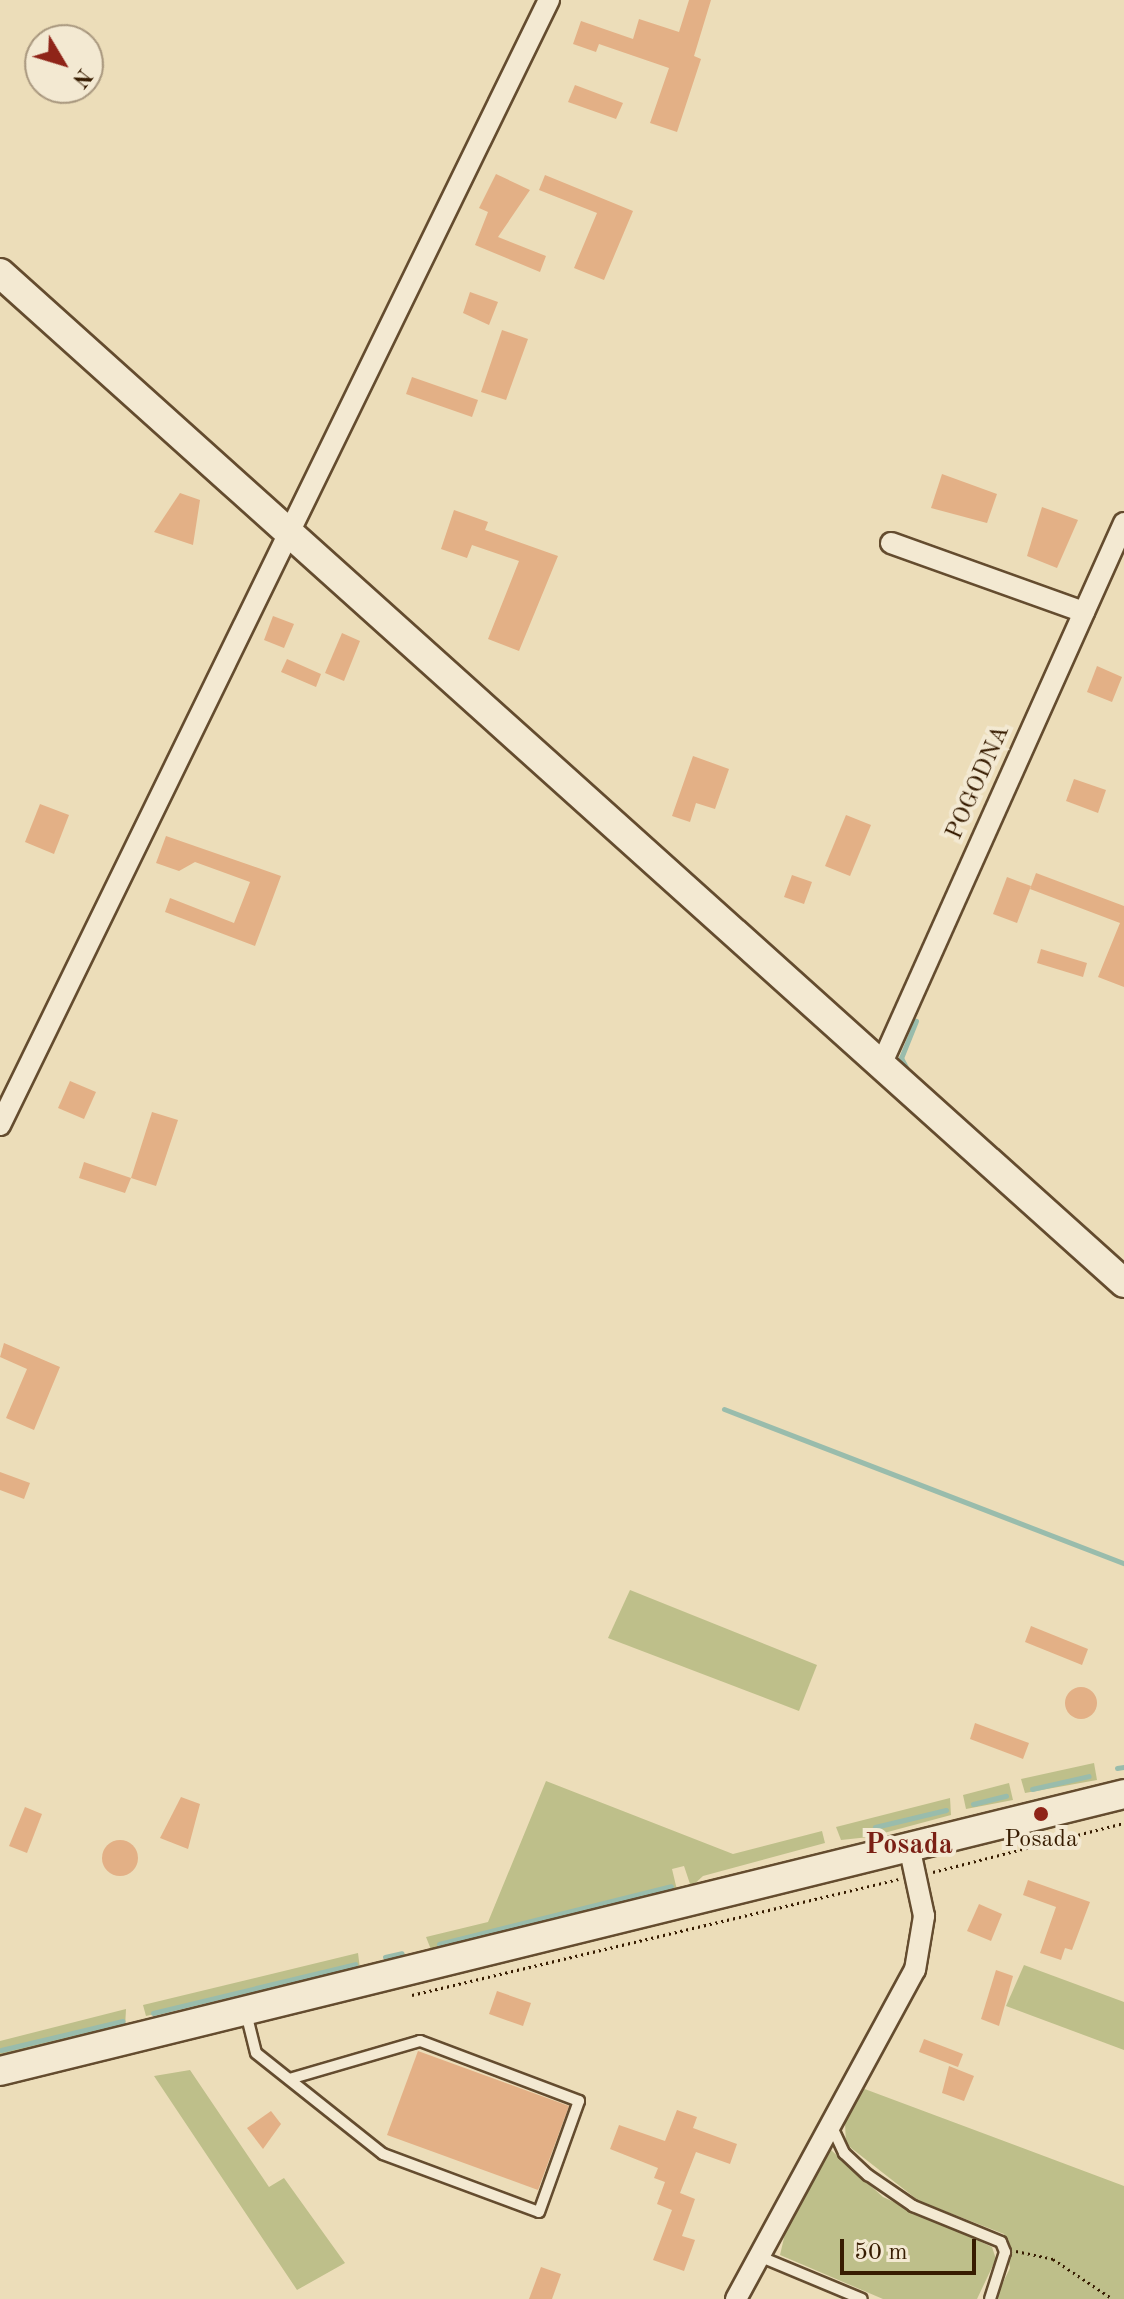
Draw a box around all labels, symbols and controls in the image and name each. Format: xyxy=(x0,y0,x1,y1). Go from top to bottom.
north arrow xyxy=(24,24,104,104)
text: N xyxy=(67,64,95,91)
street label: POGODNA xyxy=(941,721,1017,845)
marker: Posada xyxy=(1032,1805,1050,1823)
place label: Posada xyxy=(1004,1827,1078,1855)
district label: Posada xyxy=(865,1829,953,1863)
scale bar xyxy=(844,2223,980,2273)
text: 50 m xyxy=(854,2241,908,2265)

